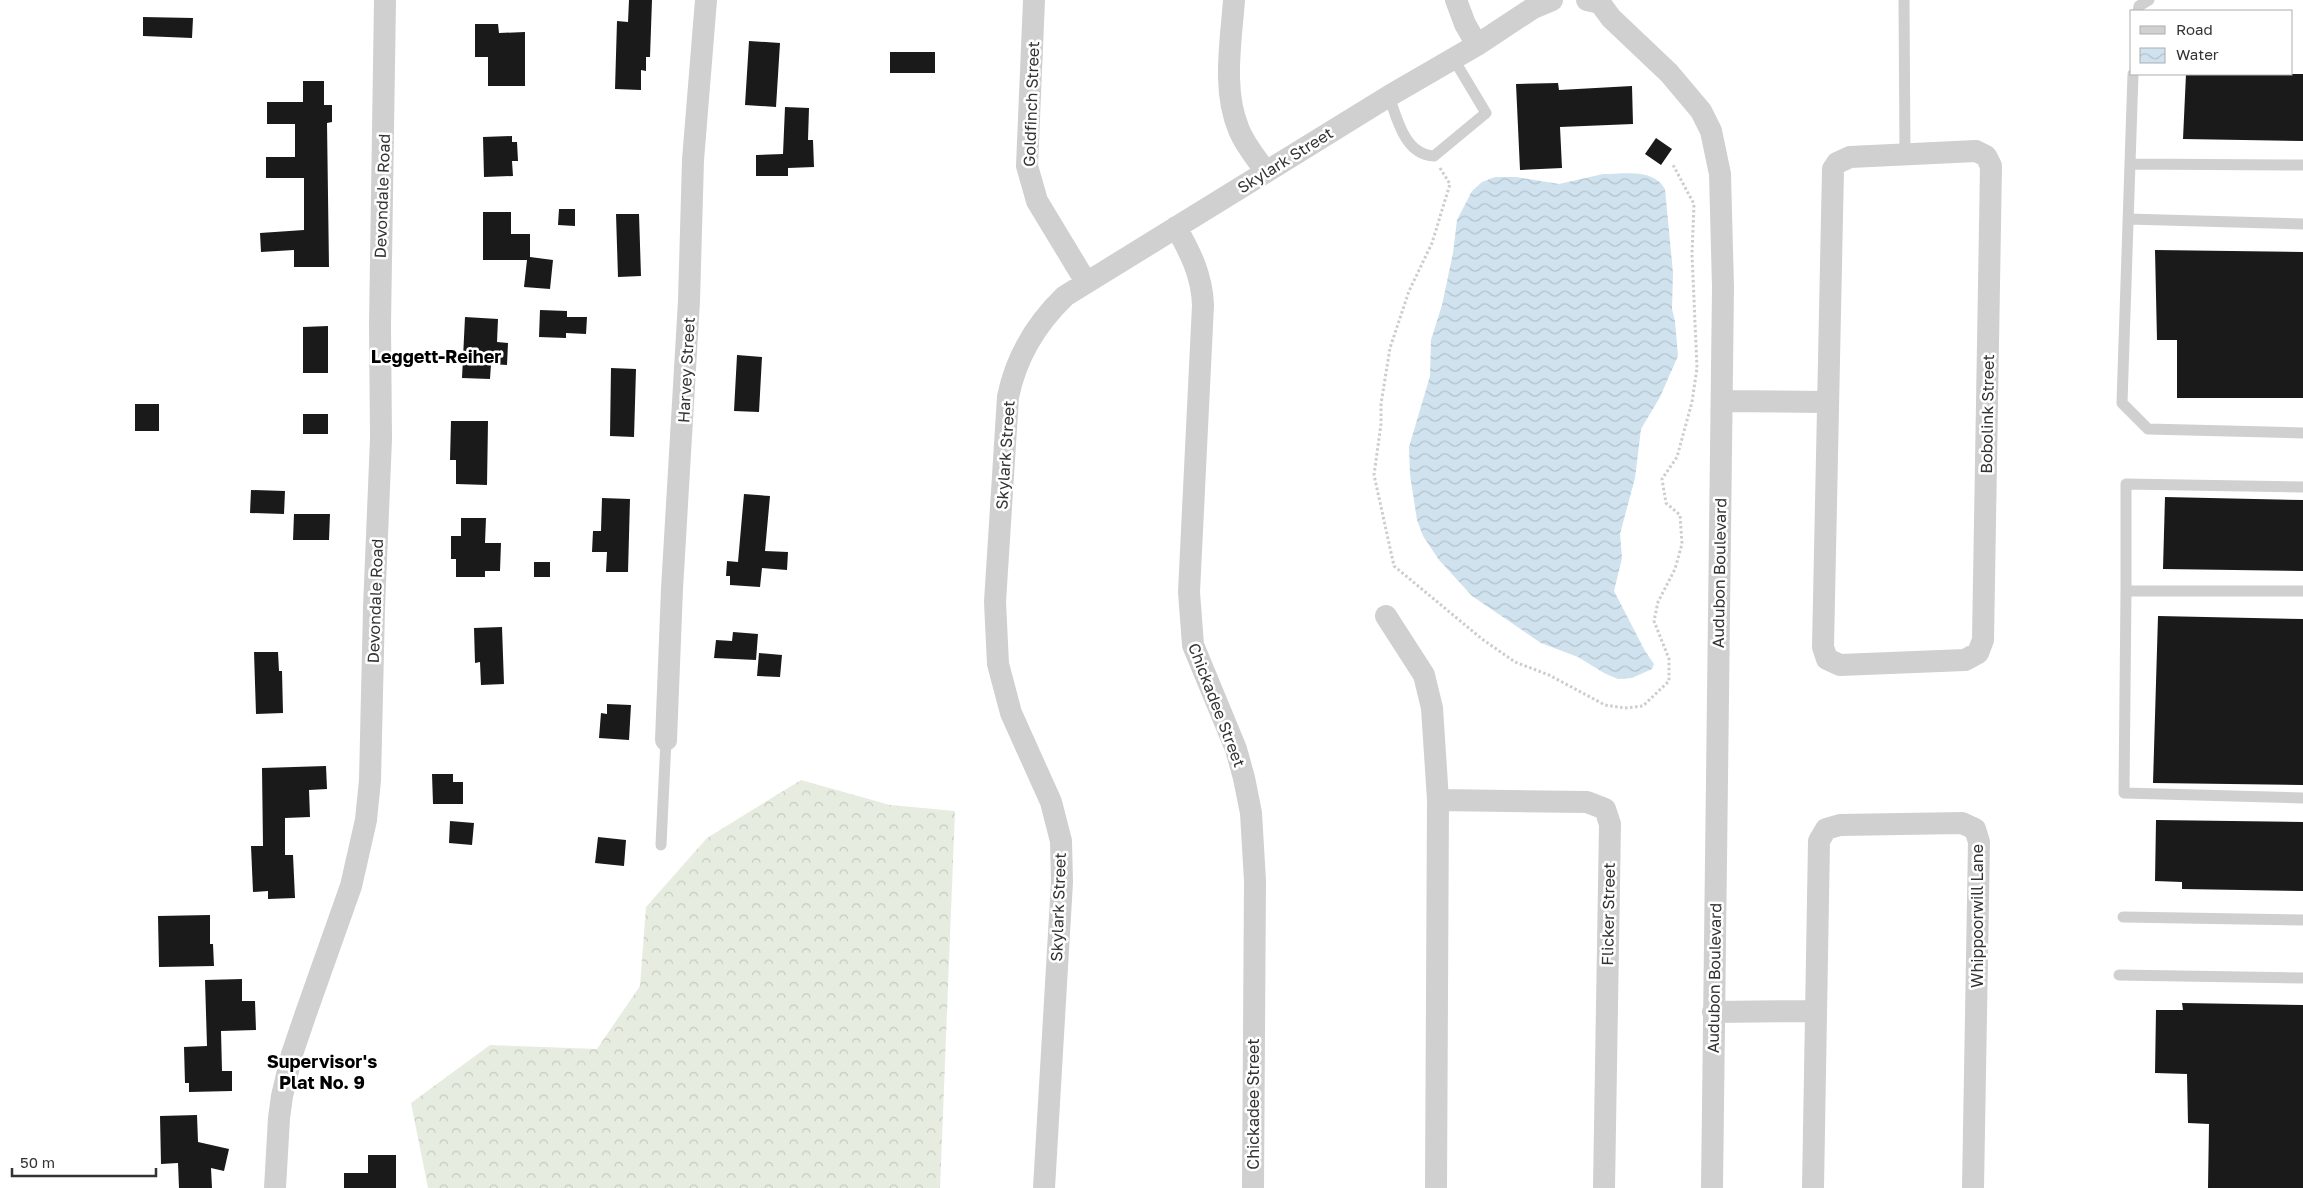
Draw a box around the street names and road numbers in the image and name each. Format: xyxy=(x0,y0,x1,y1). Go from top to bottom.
street label: Goldfinch Street xyxy=(1019,41,1043,167)
street label: Skylark Street xyxy=(1233,123,1337,197)
street label: Devondale Road xyxy=(370,133,394,259)
street label: Harvey Street xyxy=(673,317,699,423)
street label: Bobolink Street xyxy=(1976,354,1998,474)
street label: Skylark Street xyxy=(991,400,1019,510)
street label: Audubon Boulevard xyxy=(1708,498,1730,648)
street label: Devondale Road xyxy=(363,538,387,664)
street label: Chickadee Street xyxy=(1184,640,1250,770)
street label: Whippoorwill Lane xyxy=(1967,844,1987,988)
street label: Skylark Street xyxy=(1046,852,1070,962)
street label: Flicker Street xyxy=(1597,862,1619,966)
street label: Audubon Boulevard xyxy=(1703,903,1725,1053)
street label: Chickadee Street xyxy=(1243,1038,1263,1170)

